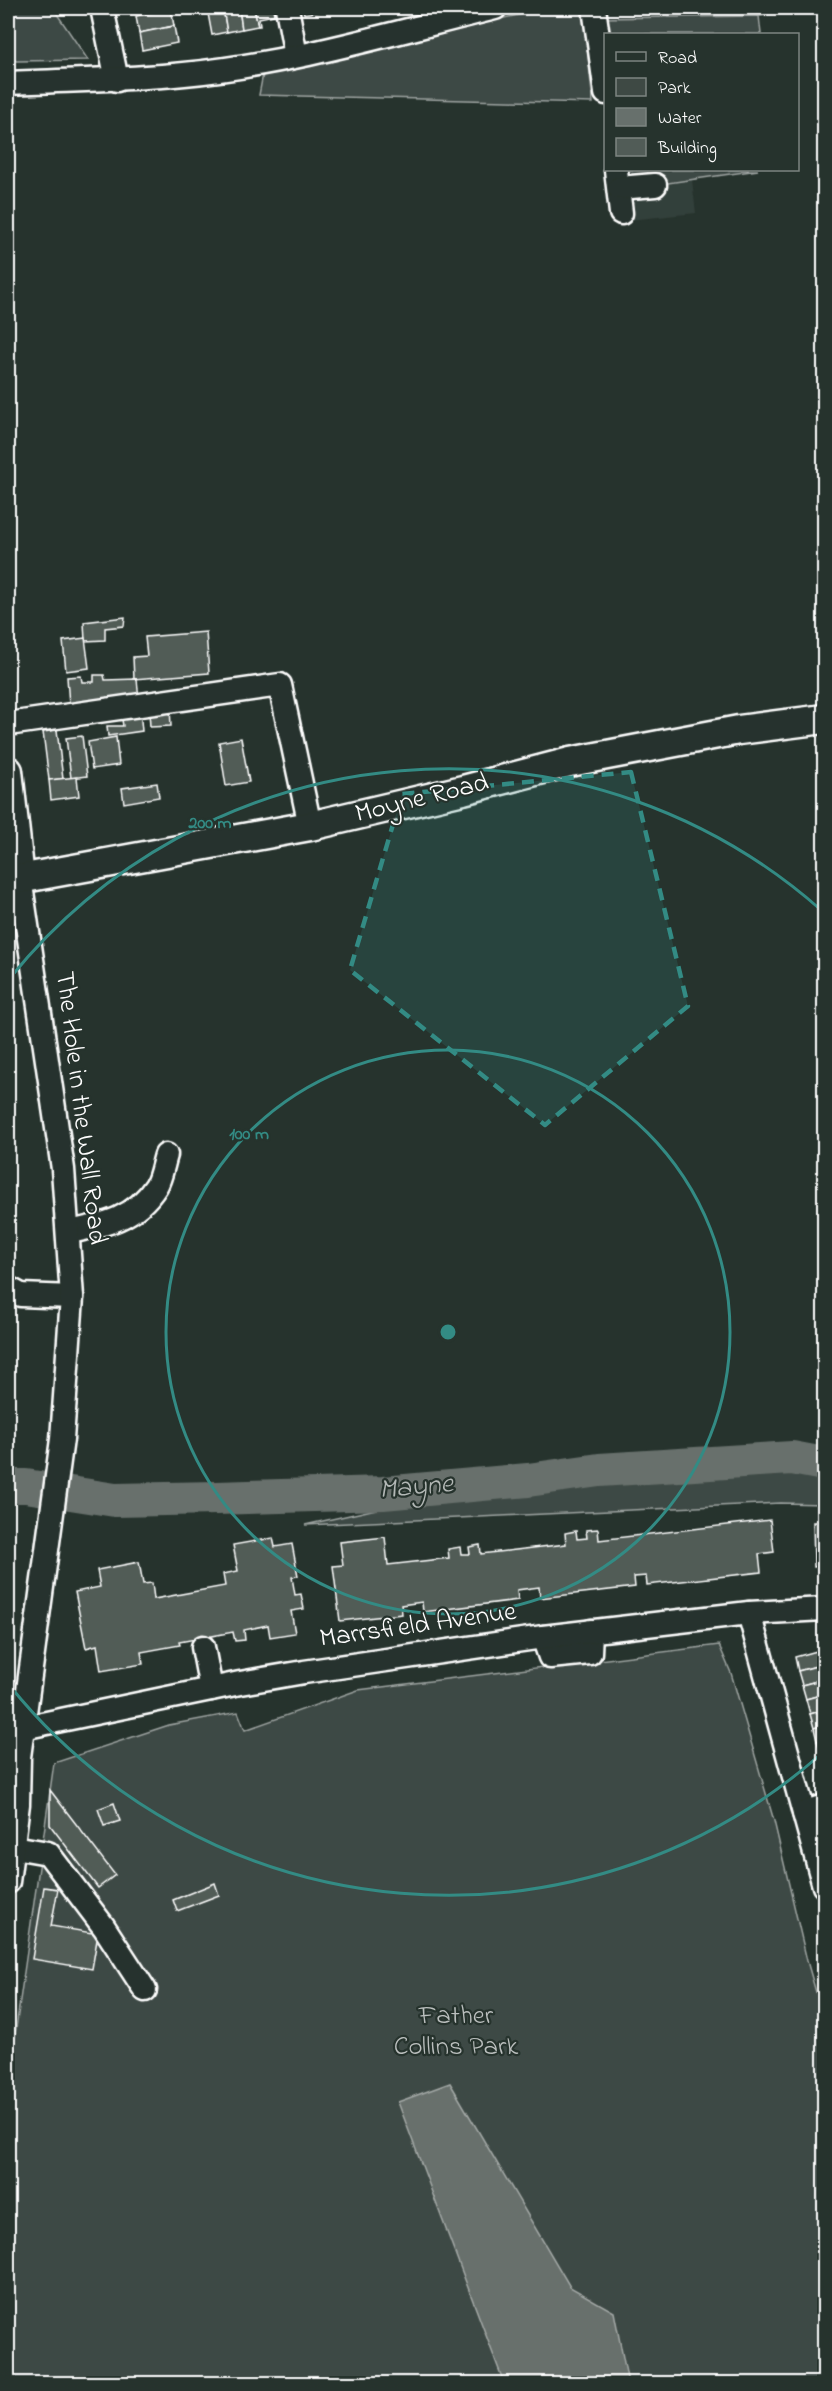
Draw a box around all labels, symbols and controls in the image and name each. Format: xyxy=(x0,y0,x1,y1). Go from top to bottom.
legend xyxy=(604,33,799,171)
text: Road xyxy=(658,46,697,72)
text: Park xyxy=(658,76,691,102)
text: Water xyxy=(658,106,702,132)
text: Building xyxy=(657,136,717,163)
street label: Moyne Road xyxy=(351,764,493,834)
text: 200 m xyxy=(188,811,232,837)
street label: The Hole in the Wall Road xyxy=(44,969,116,1247)
text: 100 m xyxy=(229,1122,269,1148)
centre of rings xyxy=(438,1322,458,1342)
water label: Mayne xyxy=(377,1464,456,1512)
street label: Marrsfield Avenue xyxy=(317,1593,520,1659)
park label: Father Collins Park xyxy=(394,1997,518,2067)

